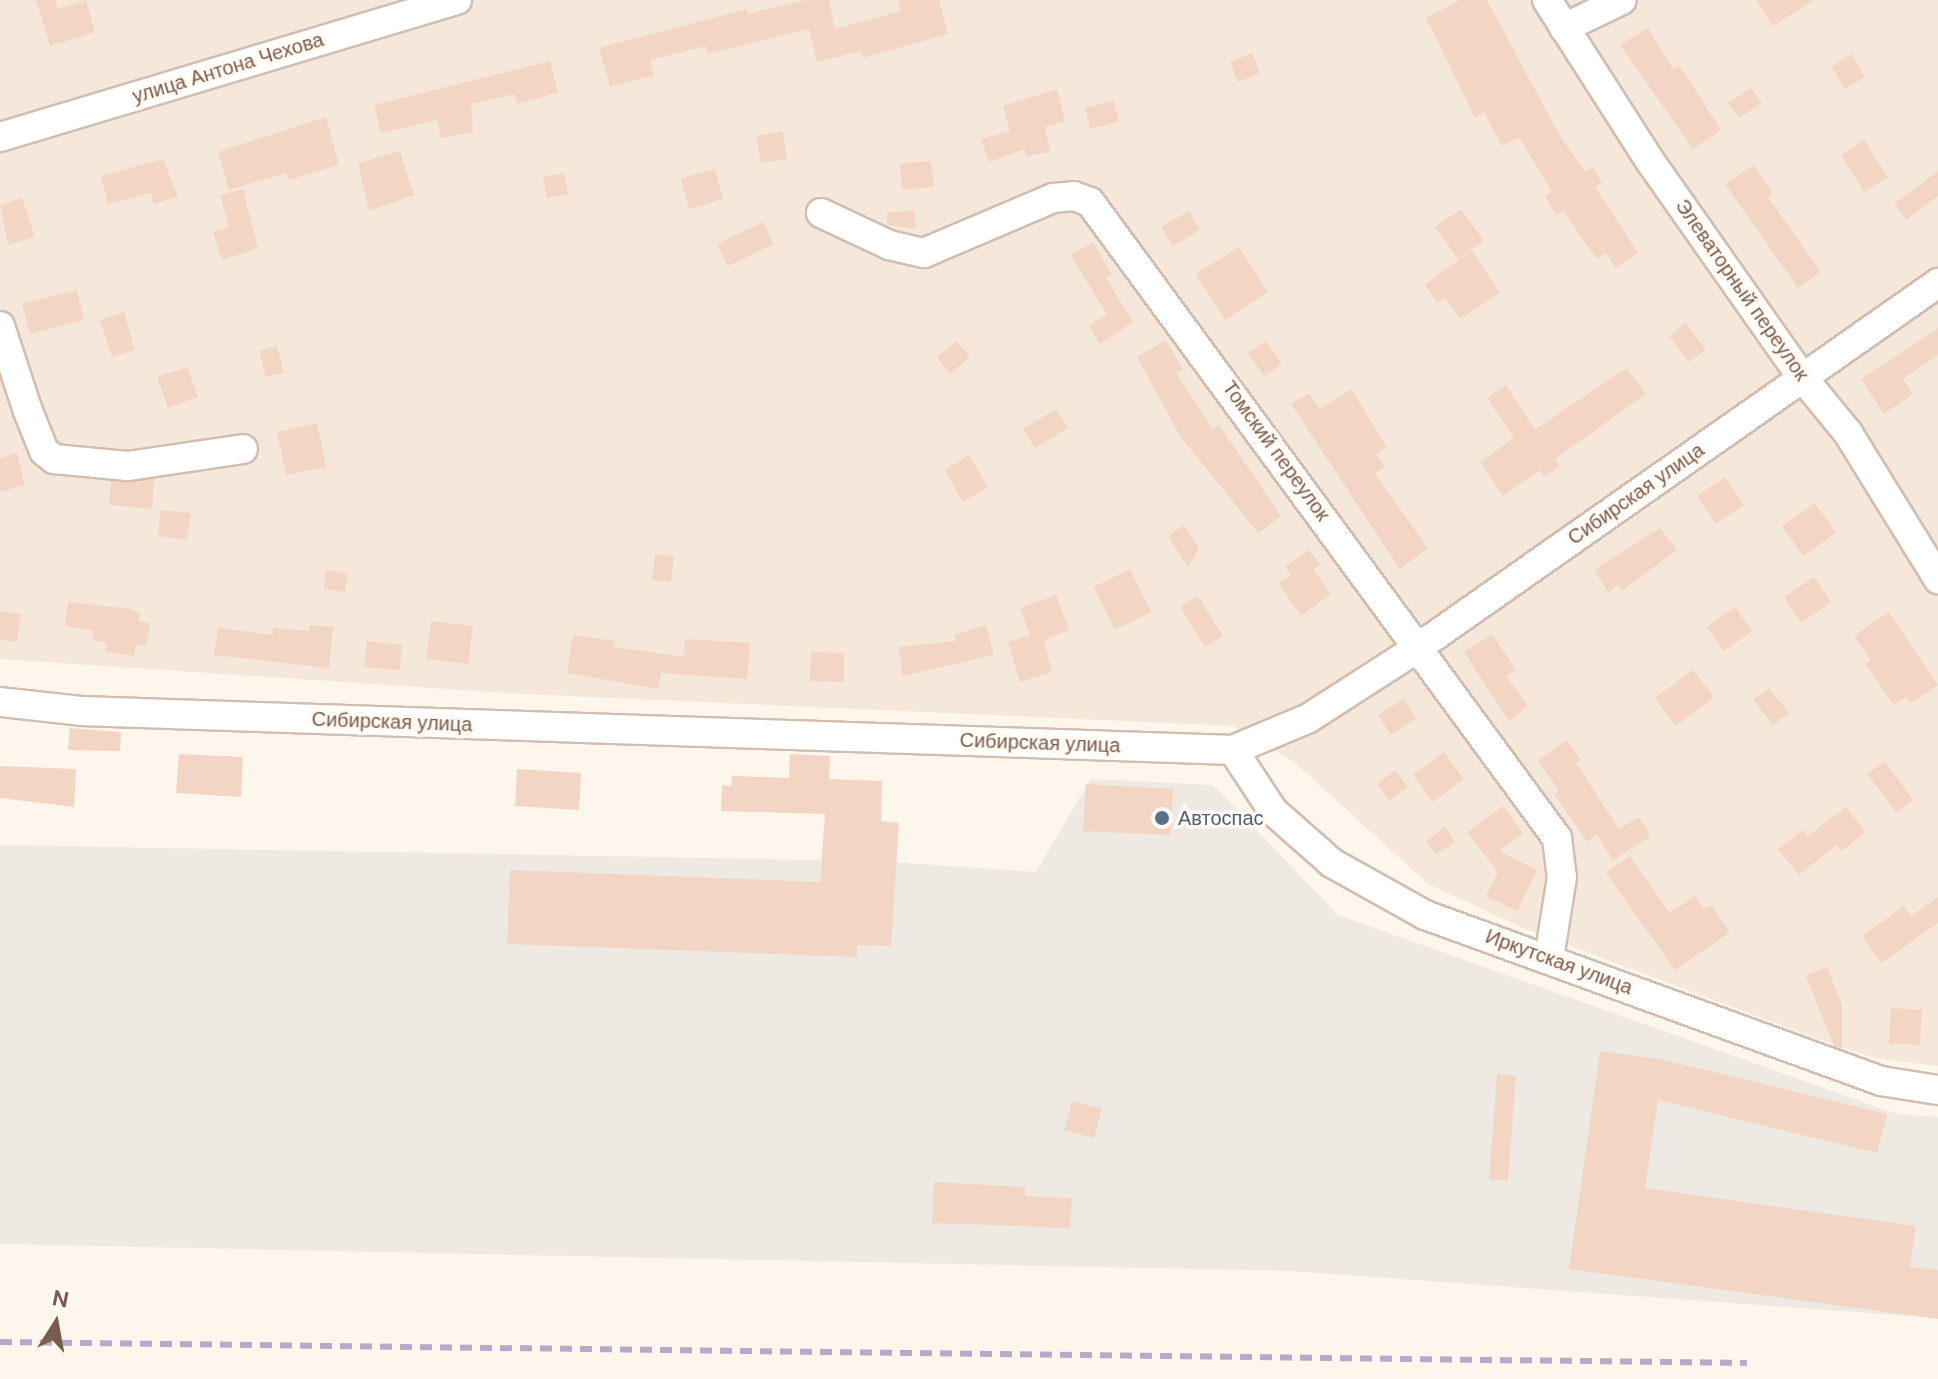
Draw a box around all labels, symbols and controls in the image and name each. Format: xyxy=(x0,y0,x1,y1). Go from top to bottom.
street label: улица Антона Чехова xyxy=(129,27,327,109)
street label: Элеваторный переулок xyxy=(1670,195,1814,385)
street label: Томский переулок xyxy=(1217,376,1335,526)
street label: Сибирская улица xyxy=(1563,438,1709,550)
street label: Сибирская улица xyxy=(311,707,473,737)
street label: Сибирская улица xyxy=(959,728,1121,758)
place label: Автоспас xyxy=(1178,806,1264,830)
marker: Автоспас xyxy=(1153,809,1171,827)
street label: Иркутская улица xyxy=(1482,924,1636,1000)
north arrow xyxy=(16,1283,96,1363)
text: N xyxy=(50,1283,71,1315)

